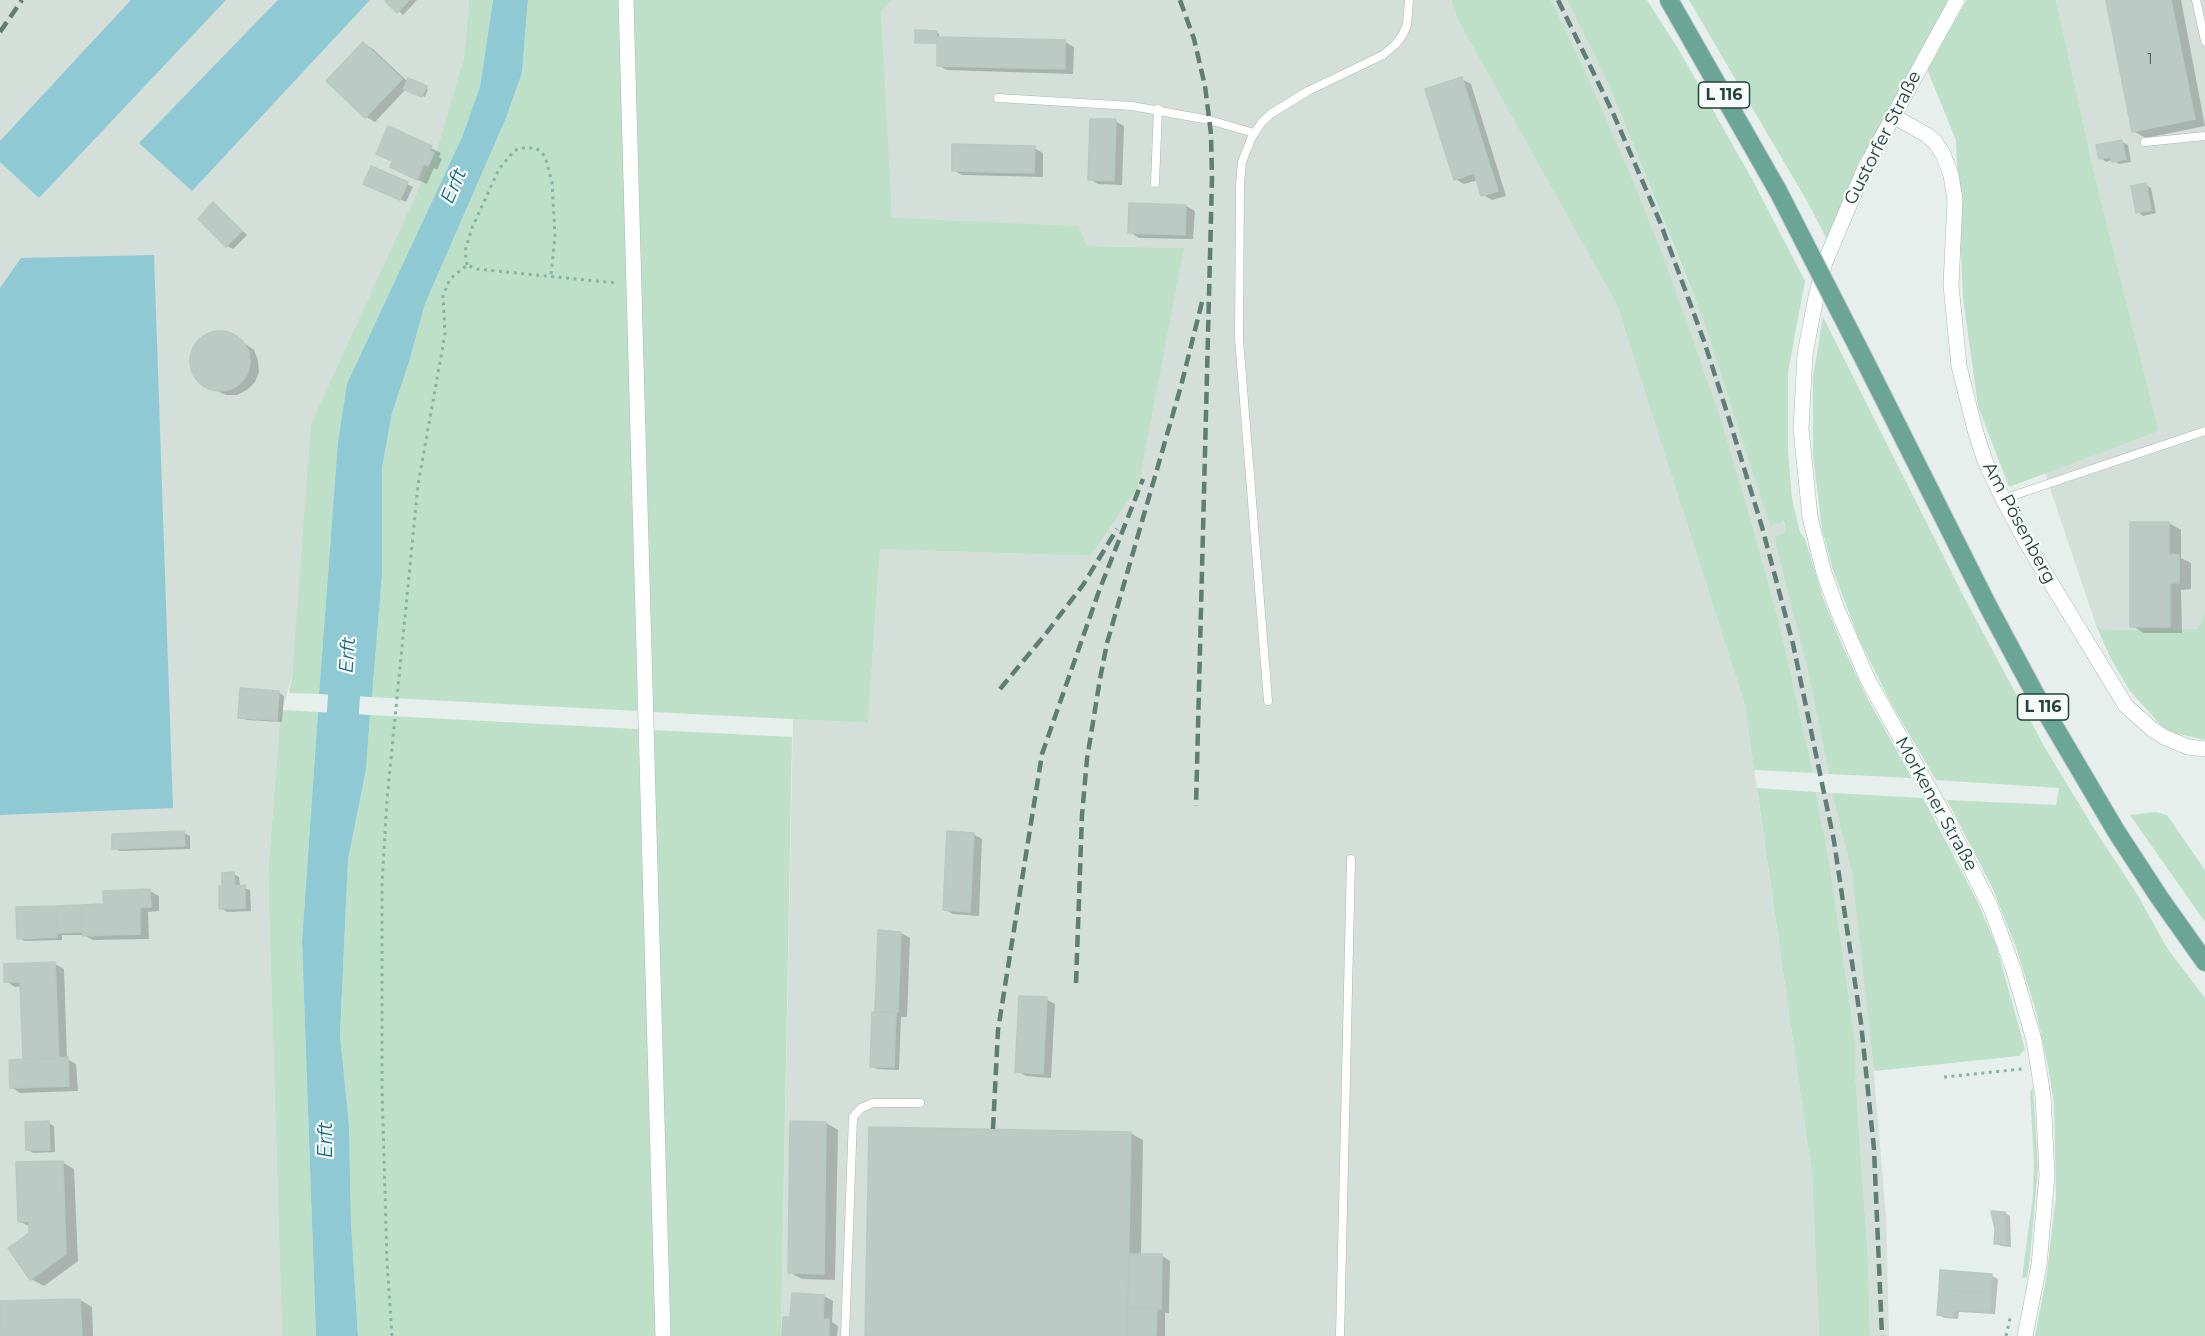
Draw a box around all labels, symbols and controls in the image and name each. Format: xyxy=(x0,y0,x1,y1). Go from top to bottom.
house number: 1 xyxy=(2147,51,2153,69)
street label: Gustorfer Straße xyxy=(1840,67,1926,209)
road number: L 116 xyxy=(1698,82,1750,108)
water label: Erft xyxy=(436,165,472,207)
street label: Am Pösenberg xyxy=(1978,458,2060,588)
water label: Erft xyxy=(335,636,361,674)
road number: L 116 xyxy=(2018,694,2068,720)
street label: Morkener Straße xyxy=(1890,733,1982,875)
water label: Erft xyxy=(314,1122,338,1158)

